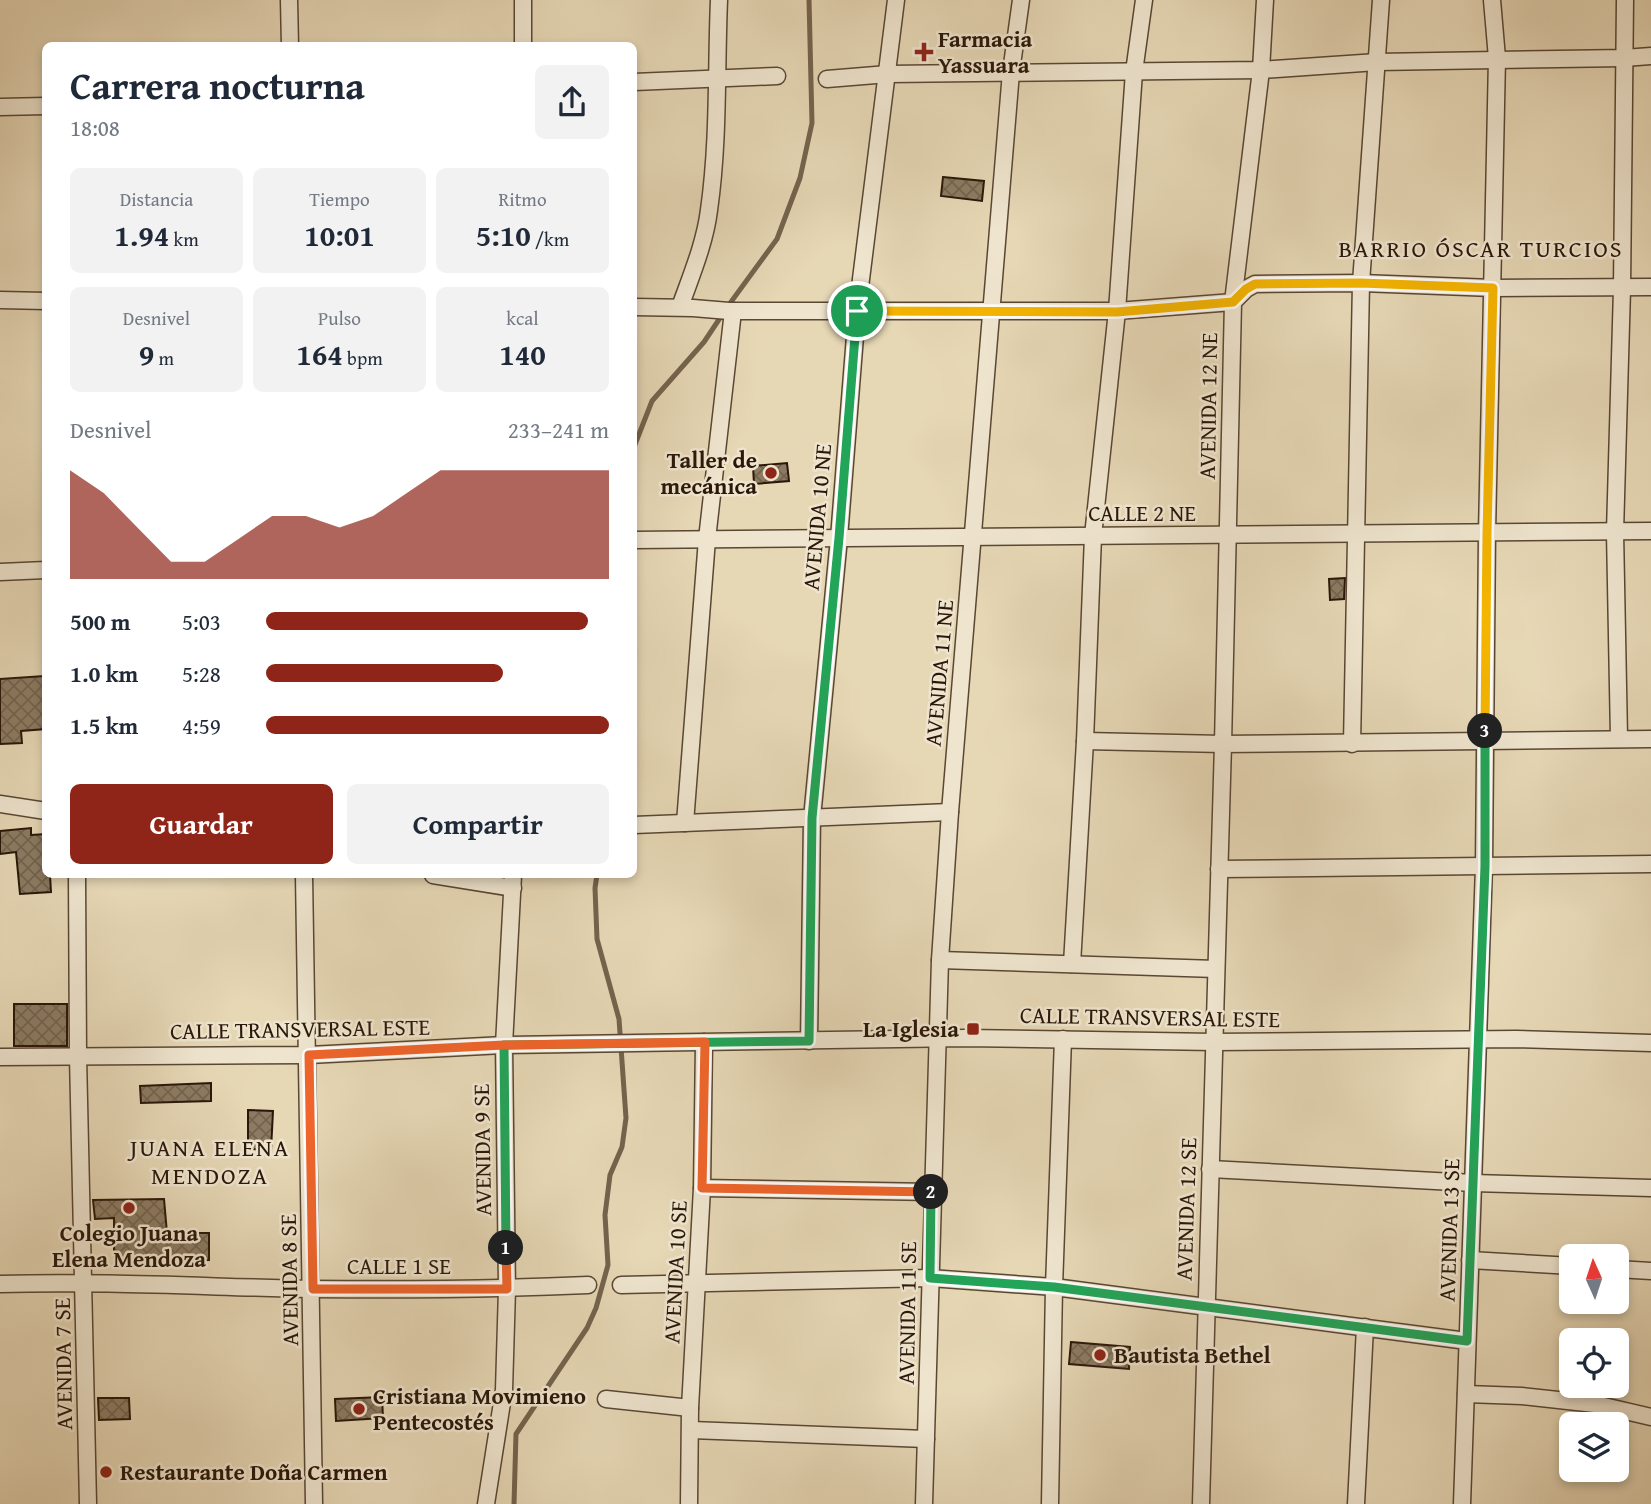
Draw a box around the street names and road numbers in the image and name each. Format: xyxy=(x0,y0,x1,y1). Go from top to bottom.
street label: AVENIDA 12 NE xyxy=(1190,332,1225,480)
street label: AVENIDA 10 NE xyxy=(794,442,839,592)
street label: CALLE 2 NE xyxy=(1088,496,1196,529)
street label: AVENIDA 11 NE xyxy=(916,598,961,748)
street label: CALLE TRANSVERSAL ESTE xyxy=(1020,998,1280,1035)
street label: CALLE TRANSVERSAL ESTE xyxy=(170,1010,430,1047)
street label: AVENIDA 9 SE xyxy=(464,1084,499,1216)
street label: AVENIDA 12 SE xyxy=(1167,1137,1204,1281)
street label: AVENIDA 13 SE xyxy=(1430,1158,1467,1302)
street label: AVENIDA 10 SE xyxy=(654,1200,695,1344)
street label: AVENIDA 8 SE xyxy=(271,1214,306,1346)
street label: AVENIDA 11 SE xyxy=(889,1241,924,1385)
street label: CALLE 1 SE xyxy=(347,1249,451,1282)
street label: AVENIDA 7 SE xyxy=(45,1298,80,1430)

